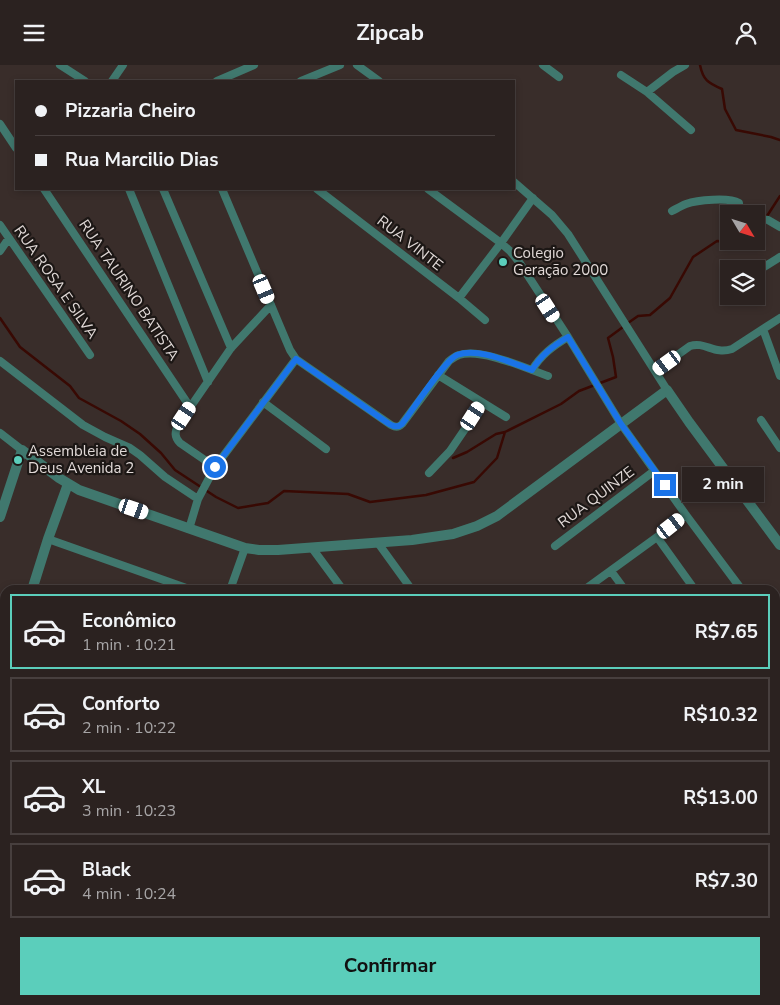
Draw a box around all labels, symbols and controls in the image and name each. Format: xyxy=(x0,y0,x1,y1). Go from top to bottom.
text: Zipcab xyxy=(356,18,424,48)
icon: menu xyxy=(20,19,48,47)
icon: person xyxy=(732,19,760,47)
text: Pizzaria Cheiro xyxy=(65,98,196,124)
text: Rua Marcilio Dias xyxy=(65,147,219,173)
north arrow xyxy=(720,205,765,250)
map controls xyxy=(720,205,765,305)
street label: RUA VINTE xyxy=(373,211,447,275)
street label: RUA TAURINO BATISTA xyxy=(74,216,184,365)
street label: RUA ROSA E SILVA xyxy=(9,221,103,343)
place label: Colegio Geração 2000 xyxy=(513,243,608,280)
marker: Colegio Geração 2000 xyxy=(497,256,509,268)
button: layers xyxy=(720,260,765,305)
car xyxy=(251,272,276,306)
car xyxy=(533,291,562,325)
car xyxy=(650,348,683,378)
car xyxy=(169,399,198,433)
car xyxy=(458,399,487,433)
place label: Assembleia de Deus Avenida 2 xyxy=(28,441,134,478)
marker: Assembleia de Deus Avenida 2 xyxy=(12,454,24,466)
route start xyxy=(204,456,226,478)
street label: RUA QUINZE xyxy=(554,462,638,532)
callout: 2 min xyxy=(682,467,765,503)
text: 2 min xyxy=(702,473,744,495)
route end xyxy=(654,474,676,496)
car xyxy=(117,497,150,521)
car xyxy=(654,511,687,541)
text: Econômico xyxy=(82,608,176,634)
icon: car xyxy=(22,609,67,654)
text: R$7.65 xyxy=(695,619,758,645)
text: 1 min · 10:21 xyxy=(82,634,176,656)
text: Conforto xyxy=(82,691,160,717)
icon: car xyxy=(22,692,67,737)
text: R$10.32 xyxy=(683,702,758,728)
text: 2 min · 10:22 xyxy=(82,717,176,739)
text: XL xyxy=(82,774,105,800)
icon: car xyxy=(22,775,67,820)
text: R$13.00 xyxy=(683,785,758,811)
text: 3 min · 10:23 xyxy=(82,800,176,822)
text: Black xyxy=(82,857,131,883)
icon: car xyxy=(22,858,67,903)
text: R$7.30 xyxy=(695,868,758,894)
text: 4 min · 10:24 xyxy=(82,883,176,905)
button: Confirmar xyxy=(20,937,760,995)

